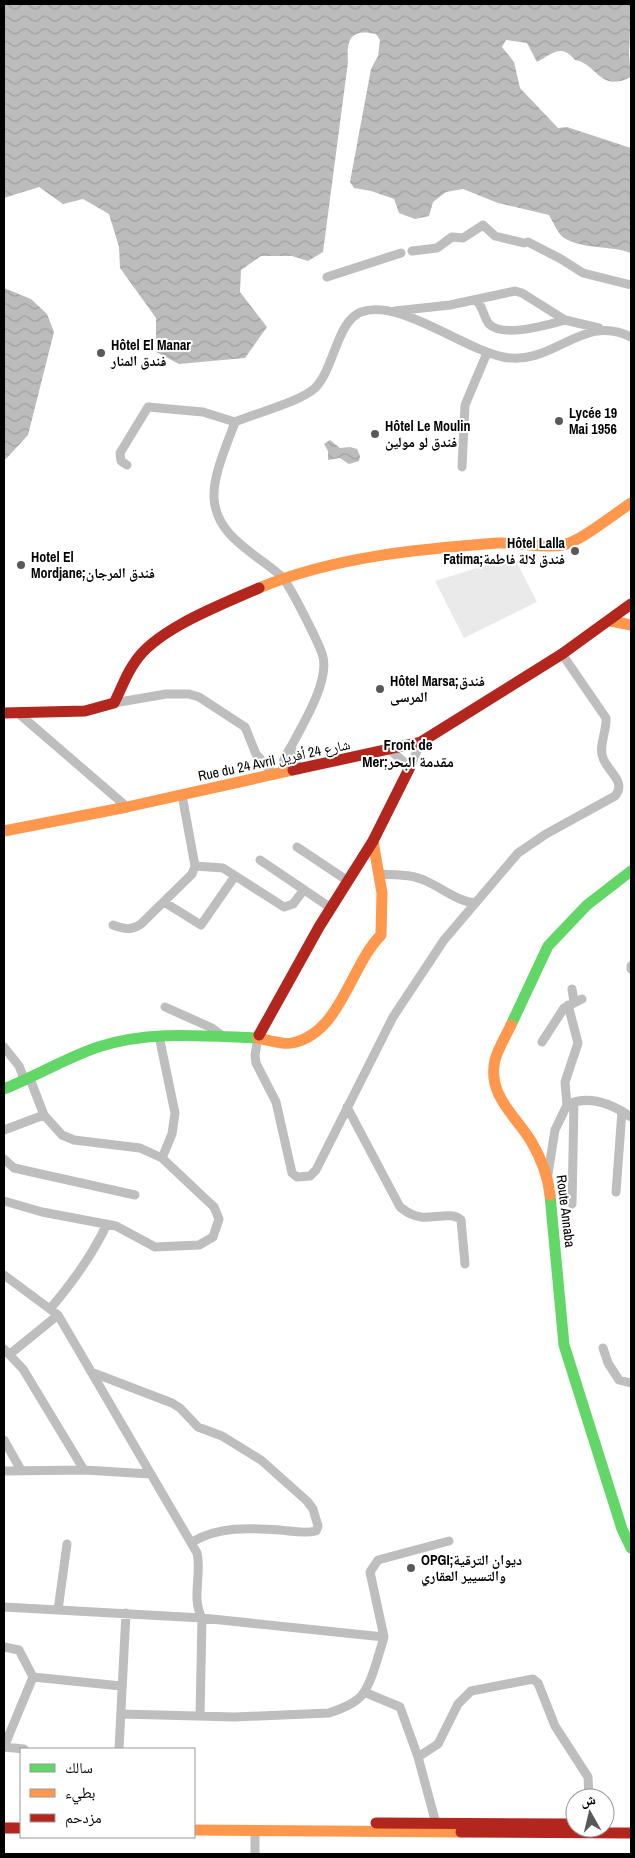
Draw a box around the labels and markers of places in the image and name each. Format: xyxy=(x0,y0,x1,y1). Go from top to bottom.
place label: Hôtel El Manar فندق المنار xyxy=(110,336,191,370)
marker: Hôtel El Manar فندق المنار xyxy=(95,347,107,359)
place label: Lycée 19 Mai 1956 xyxy=(569,404,617,438)
marker: Lycée 19 Mai 1956 xyxy=(553,415,565,427)
place label: Hôtel Le Moulin فندق لو مولين xyxy=(385,417,470,451)
marker: Hôtel Le Moulin فندق لو مولين xyxy=(369,428,381,440)
place label: Hôtel Lalla Fatima;فندق لالة فاطمة xyxy=(443,534,566,568)
marker: Hôtel Lalla Fatima;فندق لالة فاطمة xyxy=(569,545,581,557)
place label: Hotel El Mordjane;فندق المرجان xyxy=(31,548,155,582)
marker: Hotel El Mordjane;فندق المرجان xyxy=(15,559,27,571)
place label: Hôtel Marsa;فندق المرسى xyxy=(390,672,485,706)
marker: Hôtel Marsa;فندق المرسى xyxy=(374,683,386,695)
place label: OPGI;ديوان الترقية والتسيير العقاري xyxy=(421,1551,522,1587)
marker: OPGI;ديوان الترقية والتسيير العقاري xyxy=(405,1562,417,1574)

